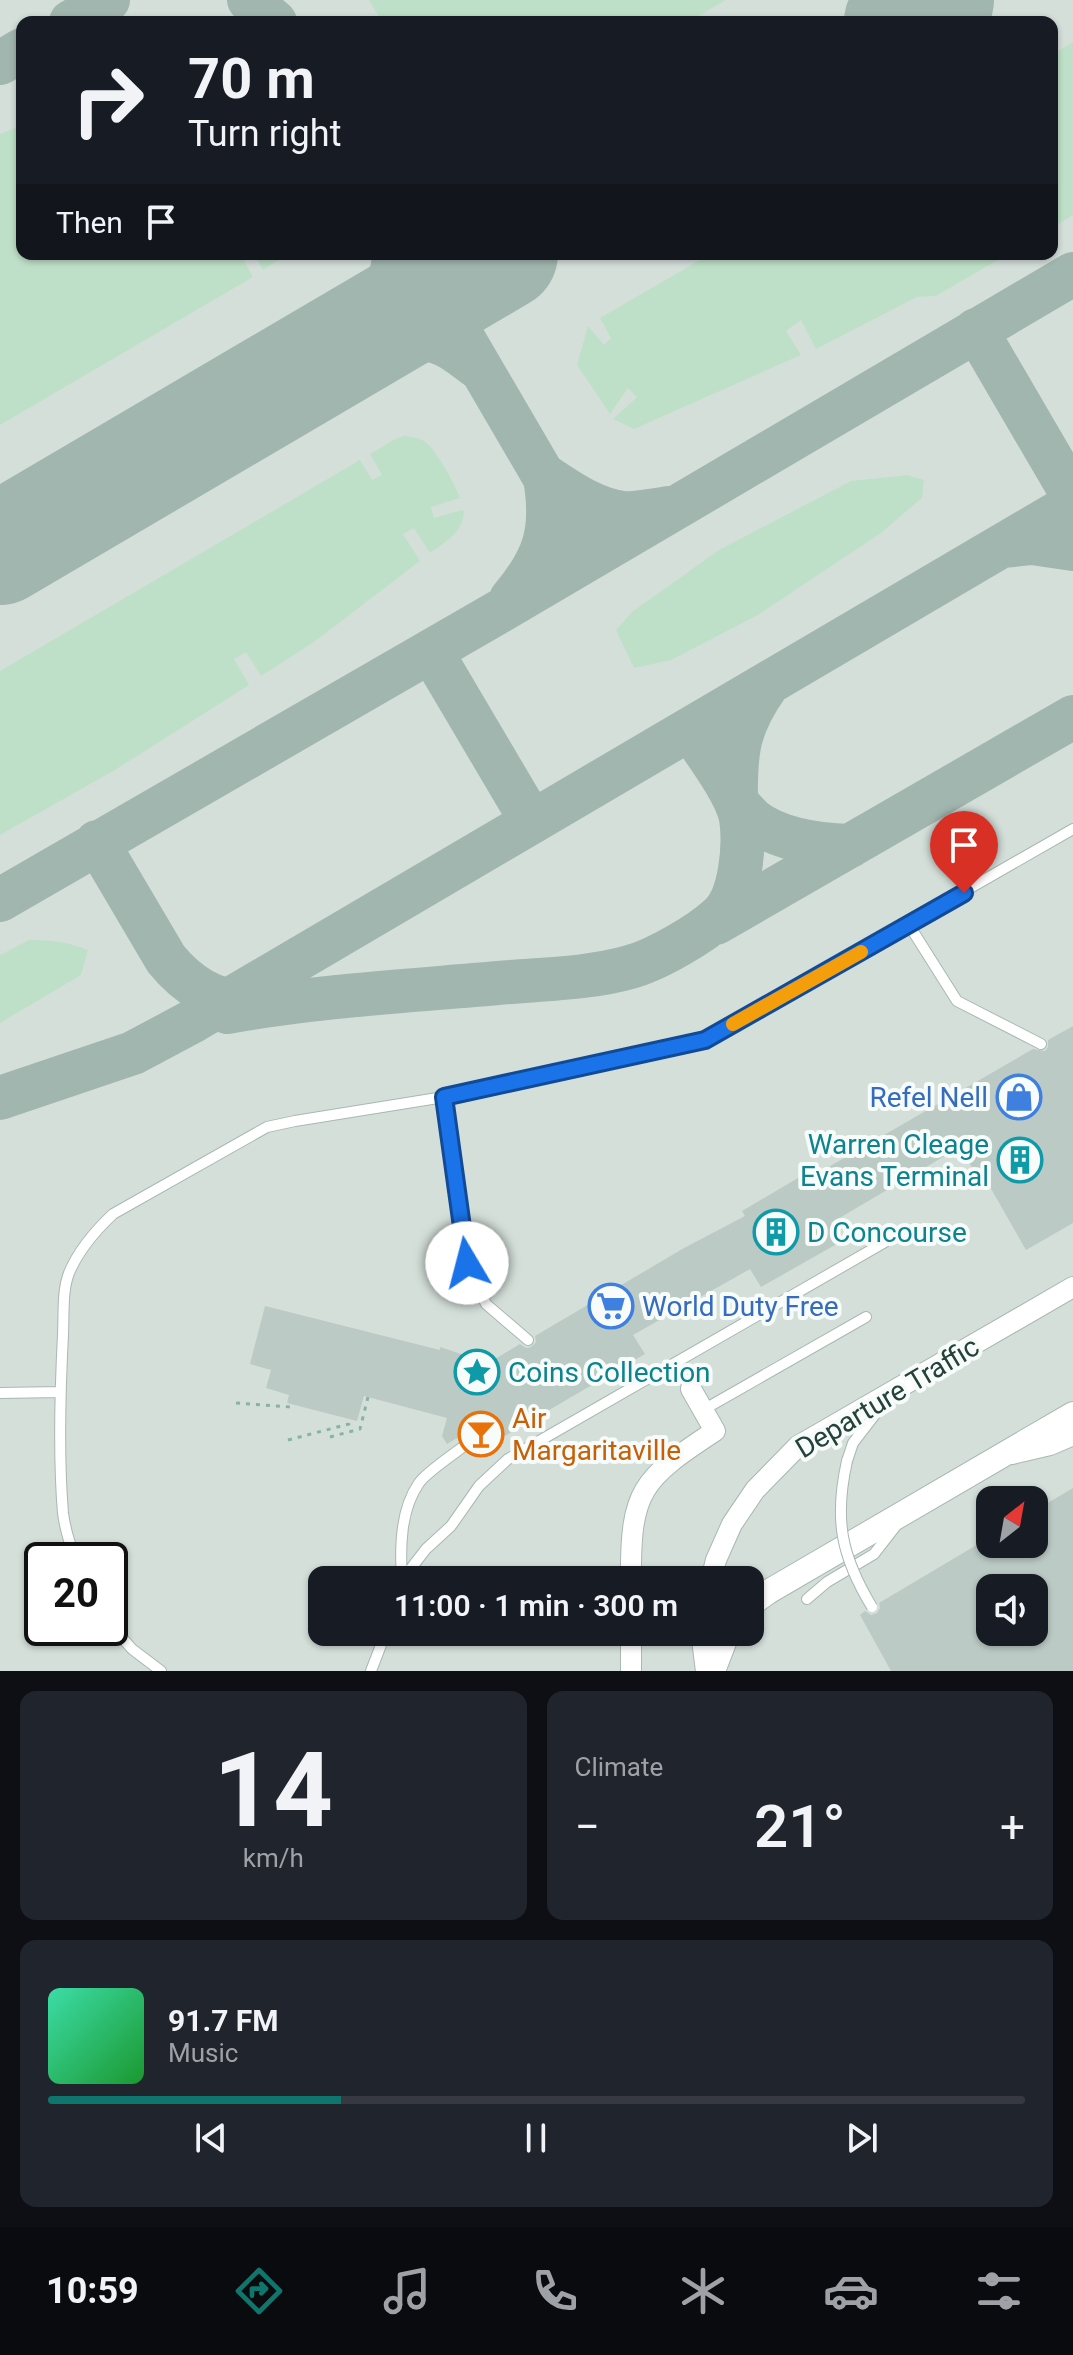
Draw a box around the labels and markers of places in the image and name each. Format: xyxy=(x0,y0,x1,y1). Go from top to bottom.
pin xyxy=(930,811,998,893)
shop icon: Refel Nell xyxy=(995,1073,1043,1121)
place label: Refel Nell xyxy=(869,1081,988,1114)
place label: Warren Cleage Evans Terminal xyxy=(800,1128,989,1193)
building icon: Warren Cleage Evans Terminal xyxy=(996,1136,1044,1184)
building icon: D Concourse xyxy=(752,1208,800,1256)
place label: D Concourse xyxy=(807,1216,967,1249)
supermarket icon: World Duty Free xyxy=(587,1282,635,1330)
place label: World Duty Free xyxy=(642,1290,839,1323)
place icon: Coins Collection xyxy=(453,1348,501,1396)
place label: Coins Collection xyxy=(508,1356,711,1389)
place label: Air Margaritaville xyxy=(512,1402,681,1467)
bar icon: Air Margaritaville xyxy=(457,1410,505,1458)

